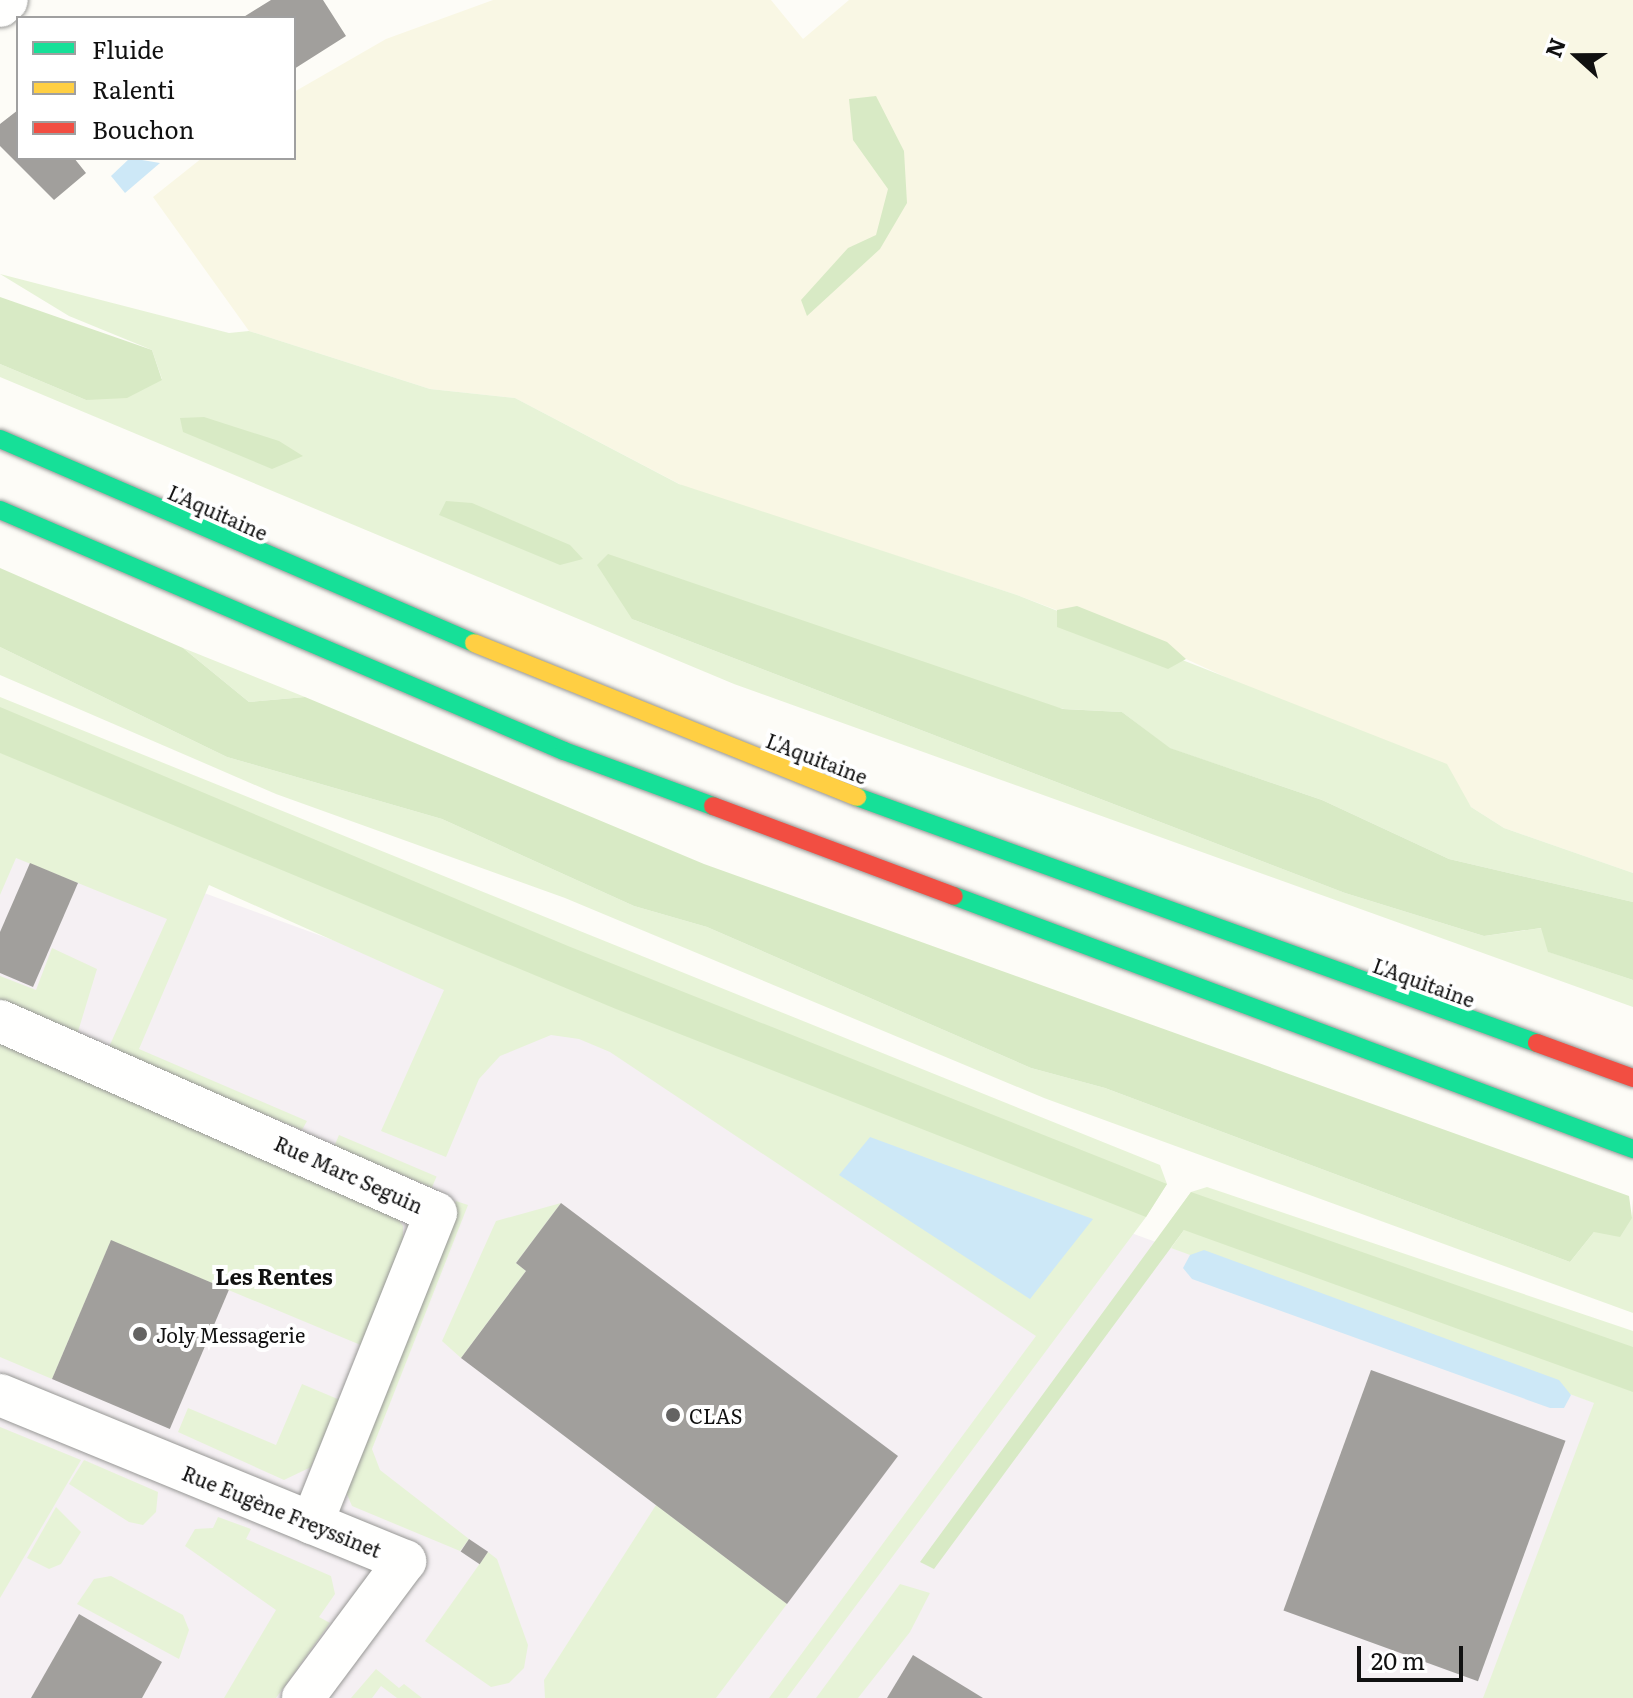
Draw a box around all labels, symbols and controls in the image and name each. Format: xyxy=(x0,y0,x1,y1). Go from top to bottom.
legend xyxy=(16,16,296,160)
north arrow xyxy=(1537,16,1617,96)
text: Fluide xyxy=(92,31,164,66)
text: N xyxy=(1535,33,1573,62)
text: Ralenti xyxy=(92,71,175,106)
text: Bouchon xyxy=(92,111,194,146)
street label: L'Aquitaine xyxy=(164,479,272,545)
street label: L'Aquitaine xyxy=(763,728,871,788)
street label: L'Aquitaine xyxy=(1370,952,1478,1012)
street label: Rue Marc Seguin xyxy=(271,1130,427,1218)
district label: Les Rentes xyxy=(215,1263,333,1289)
place label: Joly Messagerie xyxy=(156,1322,305,1346)
marker: Joly Messagerie xyxy=(131,1325,149,1343)
place label: CLAS xyxy=(689,1403,742,1427)
marker: CLAS xyxy=(664,1406,682,1424)
street label: Rue Eugène Freyssinet xyxy=(179,1460,385,1562)
scale bar xyxy=(1361,1630,1467,1680)
text: 20 m xyxy=(1371,1642,1425,1677)

